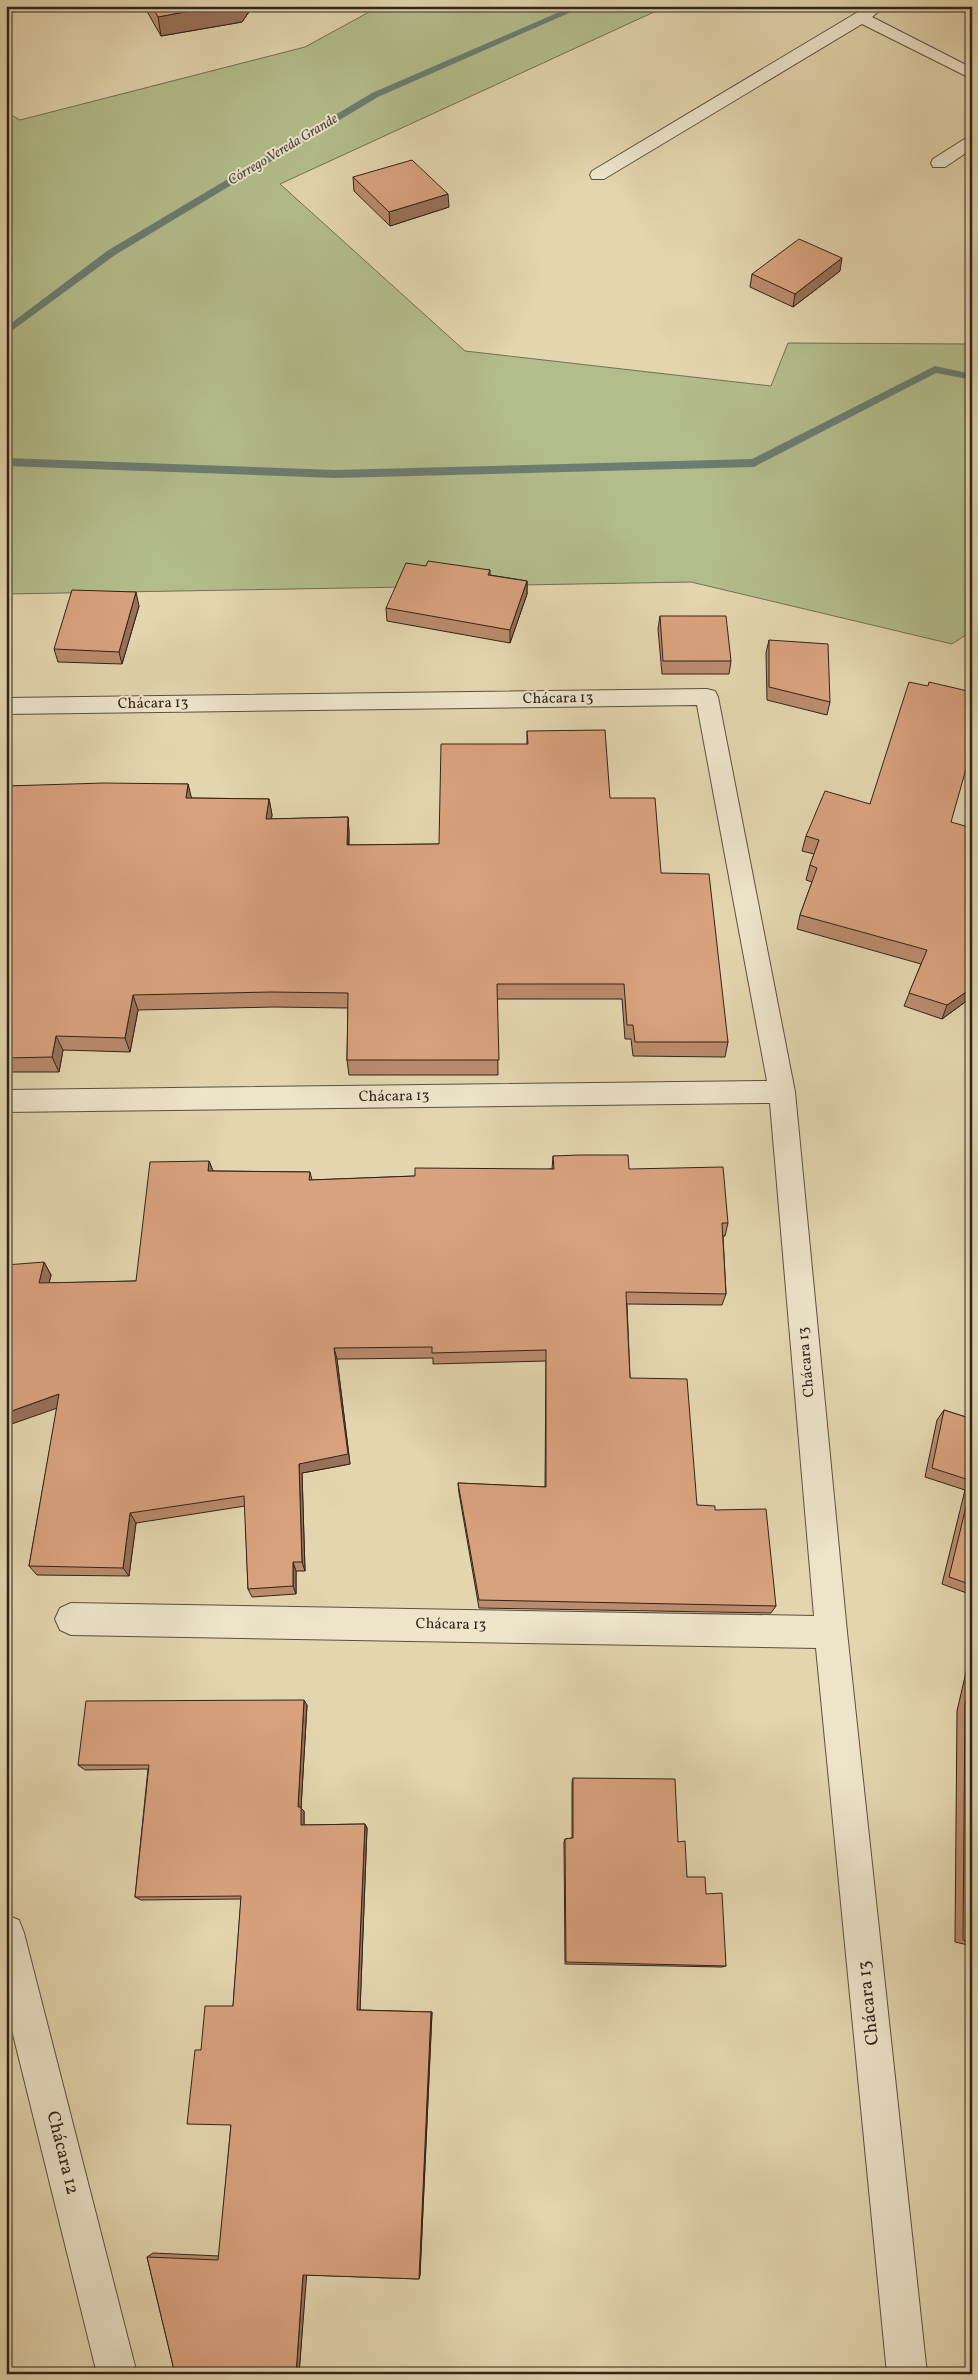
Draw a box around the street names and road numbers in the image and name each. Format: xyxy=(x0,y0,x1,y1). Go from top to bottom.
street label: Chácara 13 xyxy=(522,688,594,710)
street label: Chácara 13 xyxy=(117,693,189,715)
street label: Chácara 13 xyxy=(358,1086,430,1108)
street label: Chácara 13 xyxy=(793,1326,821,1398)
street label: Chácara 13 xyxy=(415,1614,487,1636)
street label: Chácara 13 xyxy=(852,1960,886,2046)
street label: Chácara 12 xyxy=(40,2109,84,2197)

